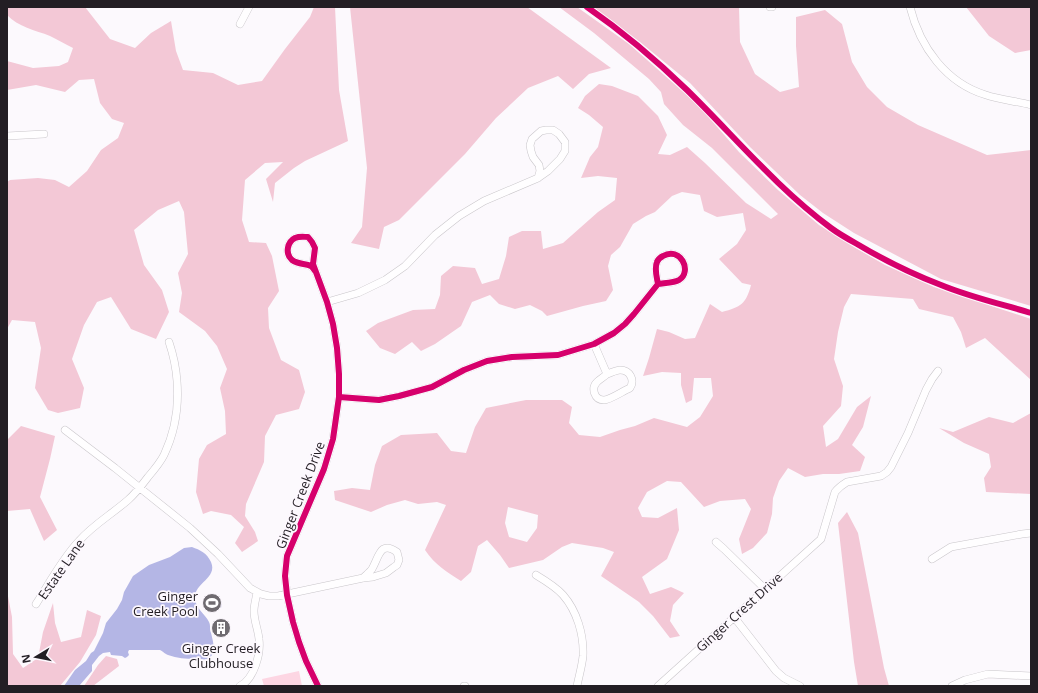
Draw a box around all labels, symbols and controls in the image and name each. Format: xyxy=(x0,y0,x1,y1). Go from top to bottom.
street label: Ginger Creek Drive xyxy=(271,439,329,551)
street label: Estate Lane xyxy=(34,535,88,603)
street label: Ginger Crest Drive xyxy=(692,568,786,656)
place label: Ginger Creek Pool xyxy=(133,587,199,620)
sports icon: Ginger Creek Pool xyxy=(201,592,223,614)
building icon: Ginger Creek Clubhouse xyxy=(210,617,232,639)
north arrow xyxy=(16,637,56,677)
place label: Ginger Creek Clubhouse xyxy=(182,639,261,672)
text: N xyxy=(17,653,34,665)

